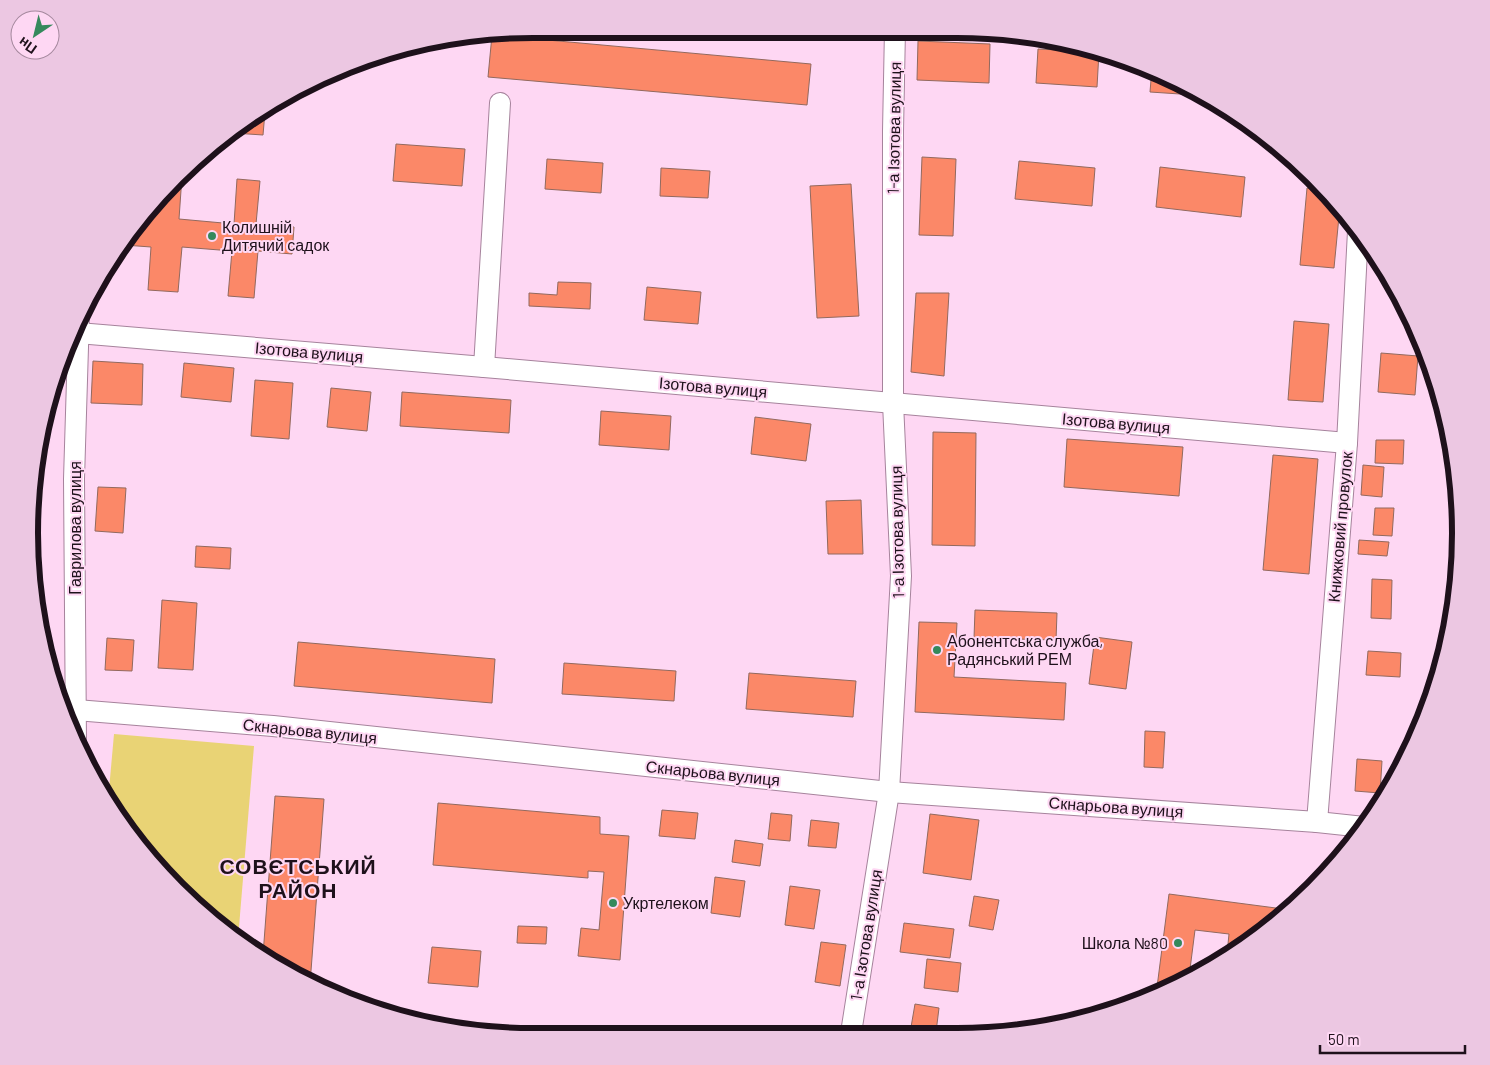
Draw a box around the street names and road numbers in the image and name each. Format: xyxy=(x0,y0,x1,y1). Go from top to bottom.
street label: 1-а Ізотова вулиця xyxy=(883,62,904,194)
street label: Ізотова вулиця xyxy=(254,337,364,366)
street label: Ізотова вулиця xyxy=(658,372,768,401)
street label: Ізотова вулиця xyxy=(1061,408,1171,437)
street label: Книжковий провулок xyxy=(1323,450,1356,603)
street label: Гаврилова вулиця xyxy=(65,461,84,595)
street label: 1-а Ізотова вулиця xyxy=(886,466,907,598)
street label: Скнарьова вулиця xyxy=(242,714,378,747)
street label: Скнарьова вулиця xyxy=(645,756,781,789)
street label: Скнарьова вулиця xyxy=(1048,792,1184,821)
street label: 1-а Ізотова вулиця xyxy=(846,868,885,1002)

